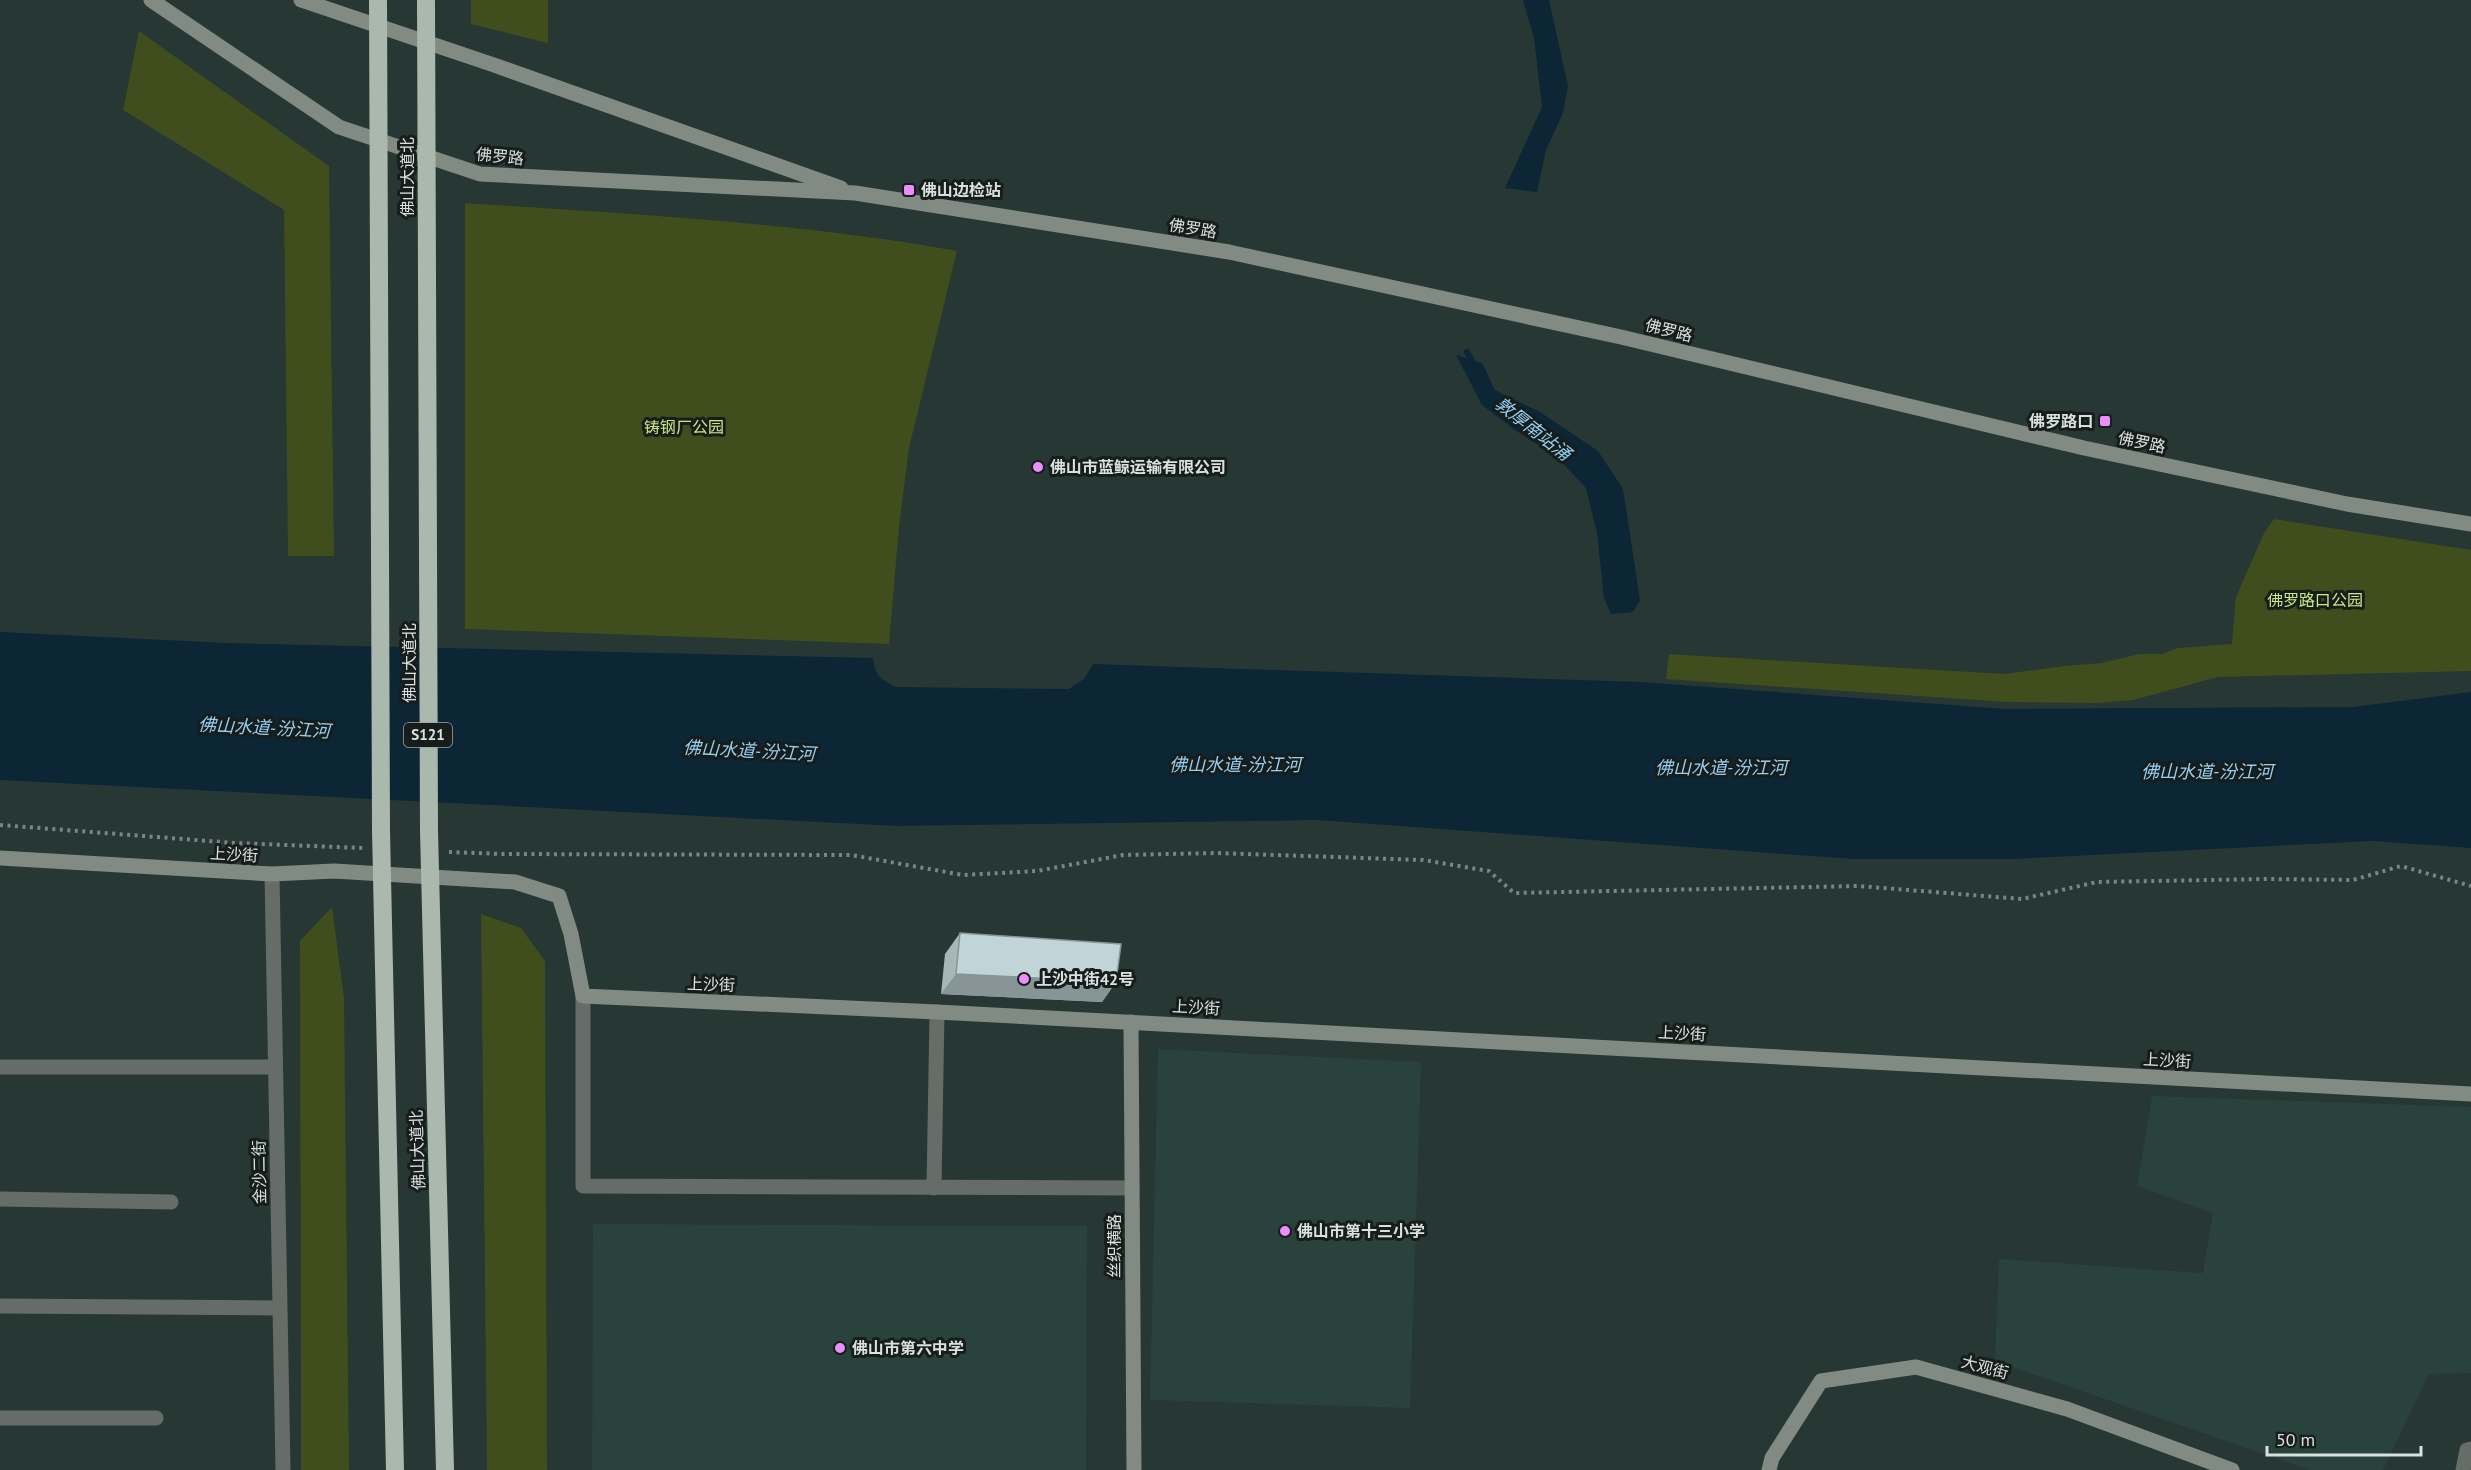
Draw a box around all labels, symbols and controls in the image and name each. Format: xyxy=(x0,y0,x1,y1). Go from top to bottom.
street label: 佛山大道北 xyxy=(397,137,417,217)
street label: 佛罗路 xyxy=(475,144,525,168)
place label: 佛山边检站 xyxy=(921,180,1001,200)
marker: 佛山边检站 xyxy=(902,183,916,197)
street label: 佛罗路 xyxy=(1168,214,1218,242)
street label: 佛罗路 xyxy=(1643,314,1695,346)
water label: 敦厚南站涌 xyxy=(1491,392,1577,467)
place label: 佛罗路口 xyxy=(2029,411,2093,431)
marker: 佛罗路口 xyxy=(2098,414,2112,428)
park label: 铸钢厂公园 xyxy=(644,417,724,437)
street label: 佛罗路 xyxy=(2116,427,2168,457)
place label: 佛山市蓝鲸运输有限公司 xyxy=(1050,457,1226,477)
marker: 佛山市蓝鲸运输有限公司 xyxy=(1031,460,1045,474)
park label: 佛罗路口公园 xyxy=(2267,590,2363,610)
street label: 佛山大道北 xyxy=(399,623,419,703)
water label: 佛山水道-汾江河 xyxy=(197,713,334,743)
road number: S121 xyxy=(404,723,452,747)
water label: 佛山水道-汾江河 xyxy=(682,736,819,766)
water label: 佛山水道-汾江河 xyxy=(1169,753,1304,776)
water label: 佛山水道-汾江河 xyxy=(1655,756,1790,779)
water label: 佛山水道-汾江河 xyxy=(2141,760,2276,783)
street label: 上沙街 xyxy=(210,843,258,865)
place label: 上沙中街42号 xyxy=(1036,969,1134,989)
marker: 上沙中街42号 xyxy=(1017,972,1031,986)
street label: 上沙街 xyxy=(687,973,735,995)
street label: 上沙街 xyxy=(1172,996,1220,1018)
street label: 上沙街 xyxy=(1658,1022,1706,1044)
street label: 上沙街 xyxy=(2143,1049,2191,1071)
street label: 佛山大道北 xyxy=(406,1110,428,1190)
street label: 金沙二街 xyxy=(248,1140,270,1204)
street label: 丝织横路 xyxy=(1104,1214,1124,1278)
place label: 佛山市第十三小学 xyxy=(1297,1221,1425,1241)
marker: 佛山市第十三小学 xyxy=(1278,1224,1292,1238)
place label: 佛山市第六中学 xyxy=(852,1338,964,1358)
marker: 佛山市第六中学 xyxy=(833,1341,847,1355)
street label: 大观街 xyxy=(1959,1351,2011,1383)
scale bar xyxy=(2267,1419,2422,1457)
text: 50 m xyxy=(2276,1428,2315,1451)

